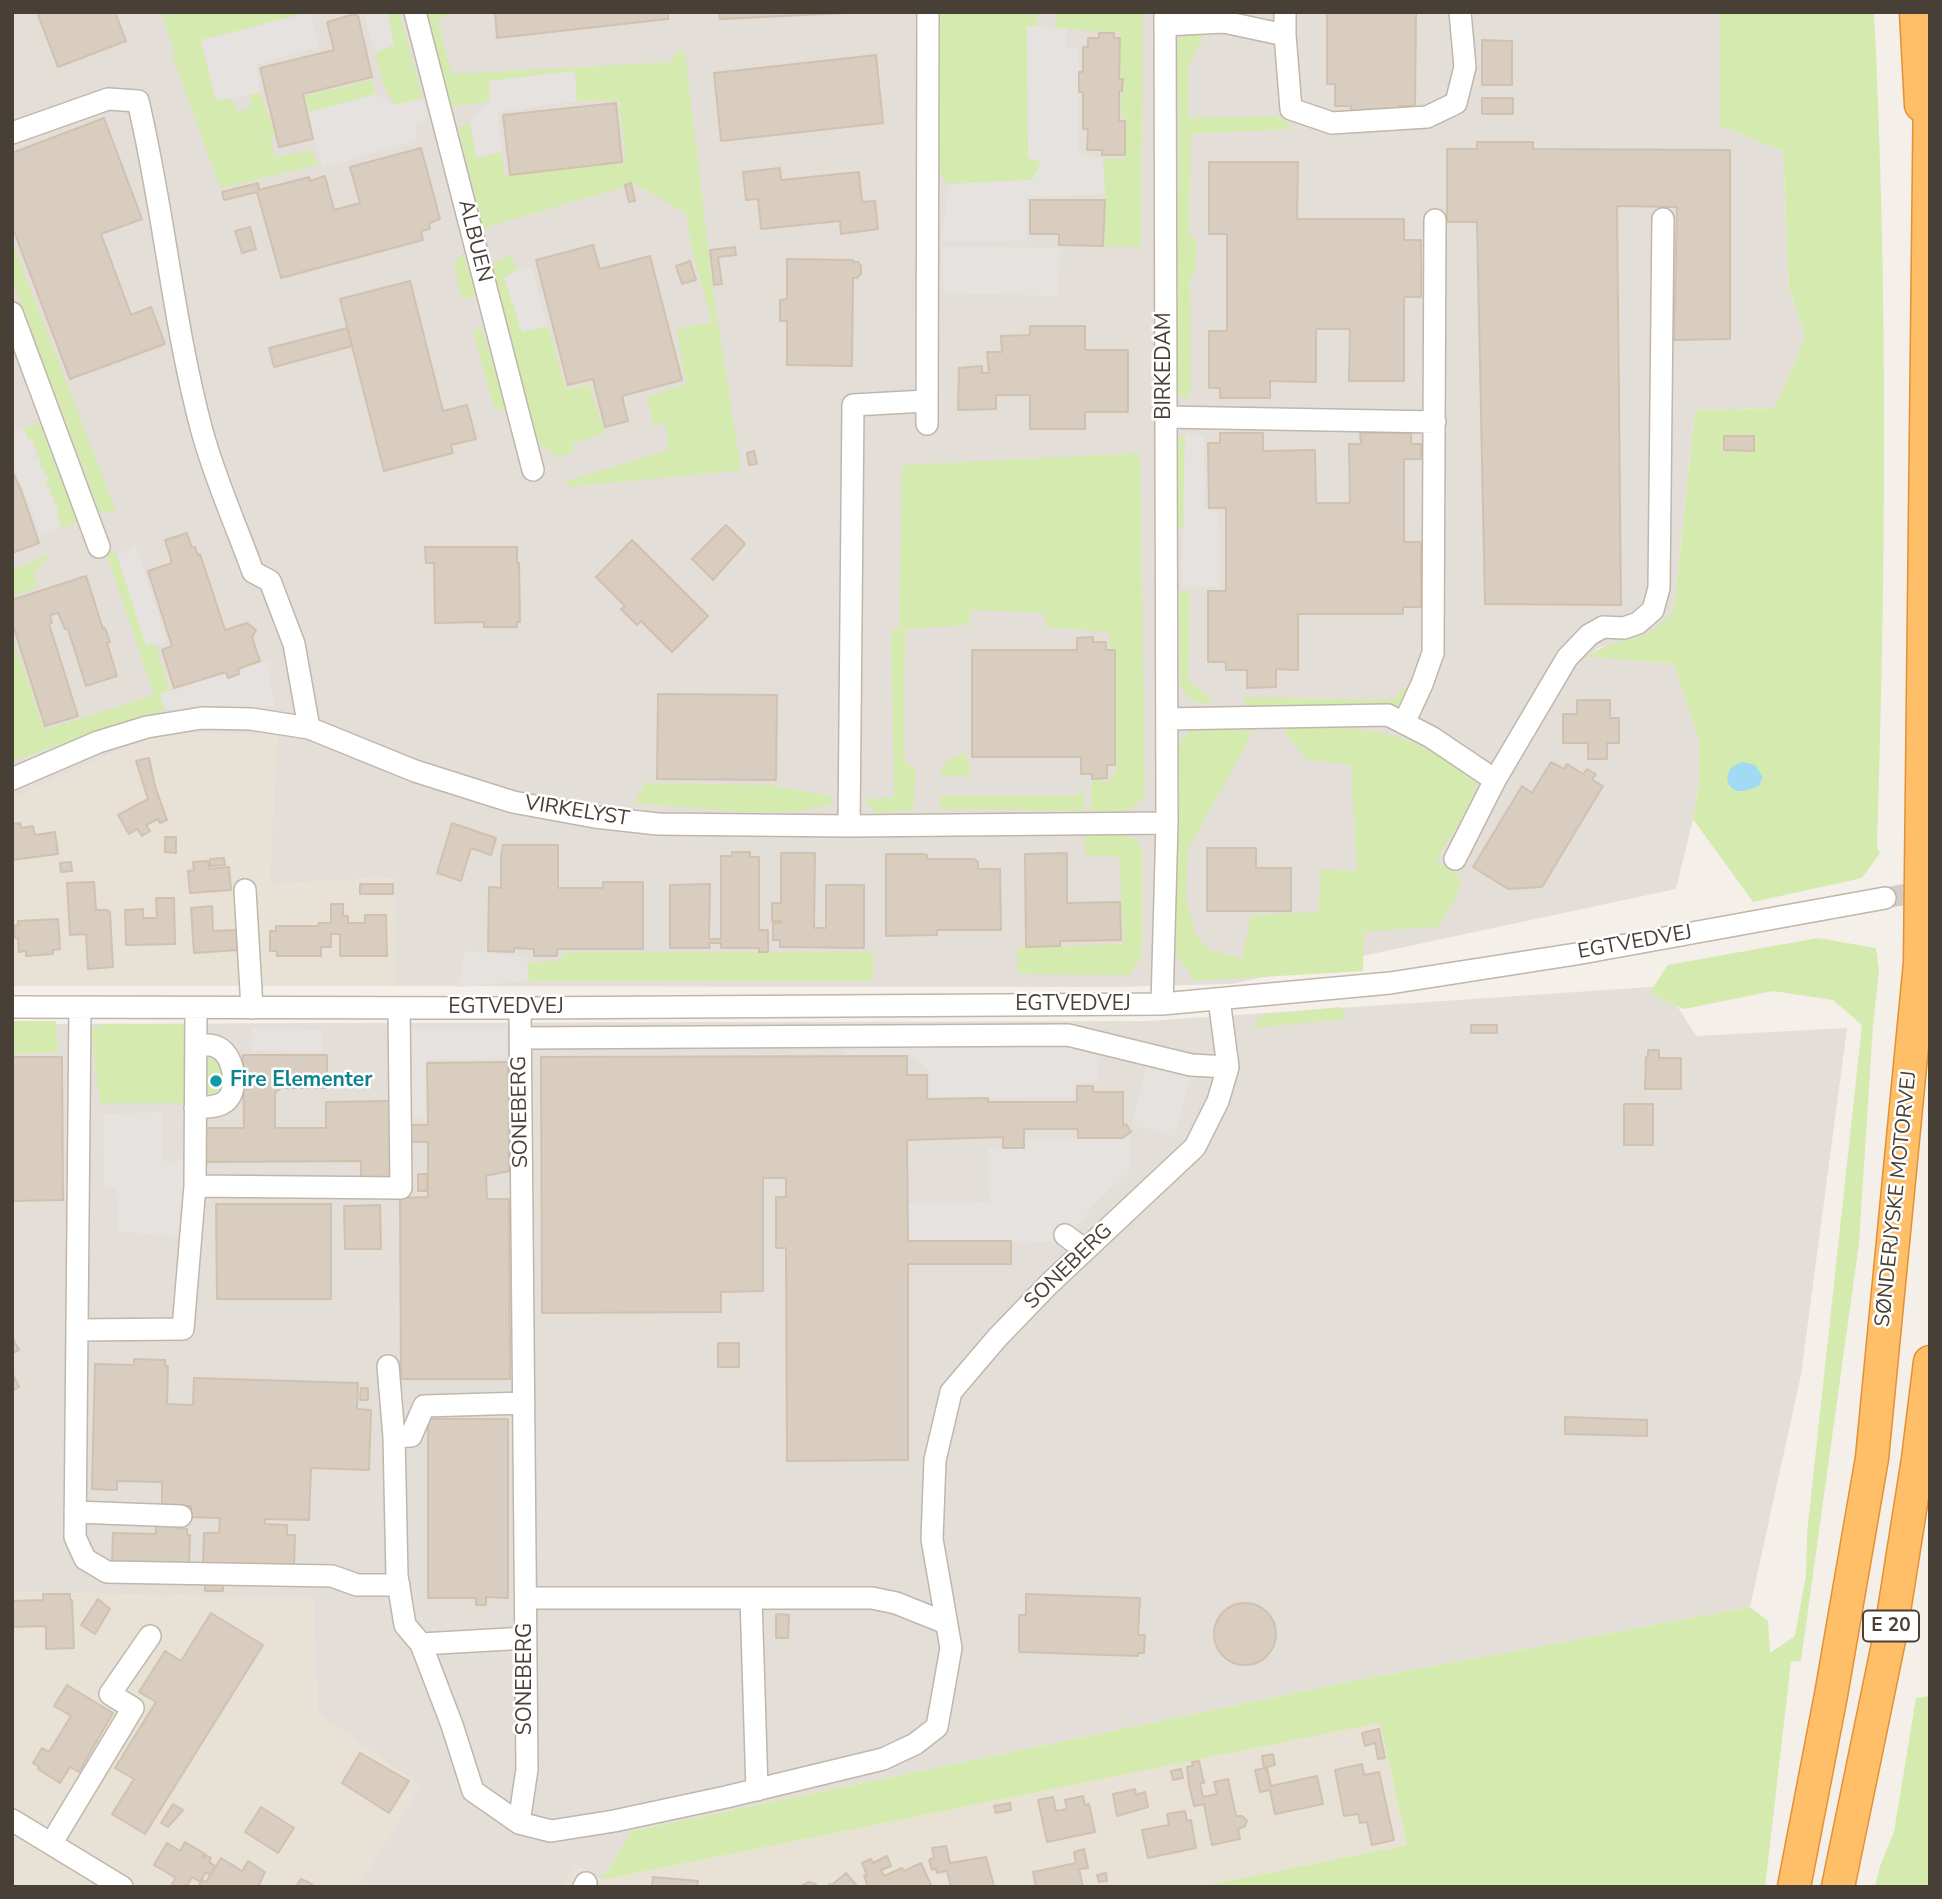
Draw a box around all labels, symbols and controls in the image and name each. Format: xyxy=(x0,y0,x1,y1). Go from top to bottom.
street label: ALBUEN xyxy=(452,197,496,285)
street label: BIRKEDAM xyxy=(1152,312,1178,420)
street label: VIRKELYST xyxy=(523,791,631,833)
street label: EGTVEDVEJ xyxy=(1576,921,1694,965)
street label: EGTVEDVEJ xyxy=(1015,992,1131,1018)
street label: EGTVEDVEJ xyxy=(448,995,564,1021)
street label: SONEBERG xyxy=(507,1056,535,1168)
place label: Fire Elementer xyxy=(230,1068,372,1094)
street label: SØNDERJYSKE MOTORVEJ xyxy=(1871,1070,1923,1328)
marker: Fire Elementer xyxy=(208,1073,224,1089)
street label: SONEBERG xyxy=(1020,1219,1118,1315)
road number: E 20 xyxy=(1863,1610,1919,1642)
street label: SONEBERG xyxy=(513,1623,539,1735)

